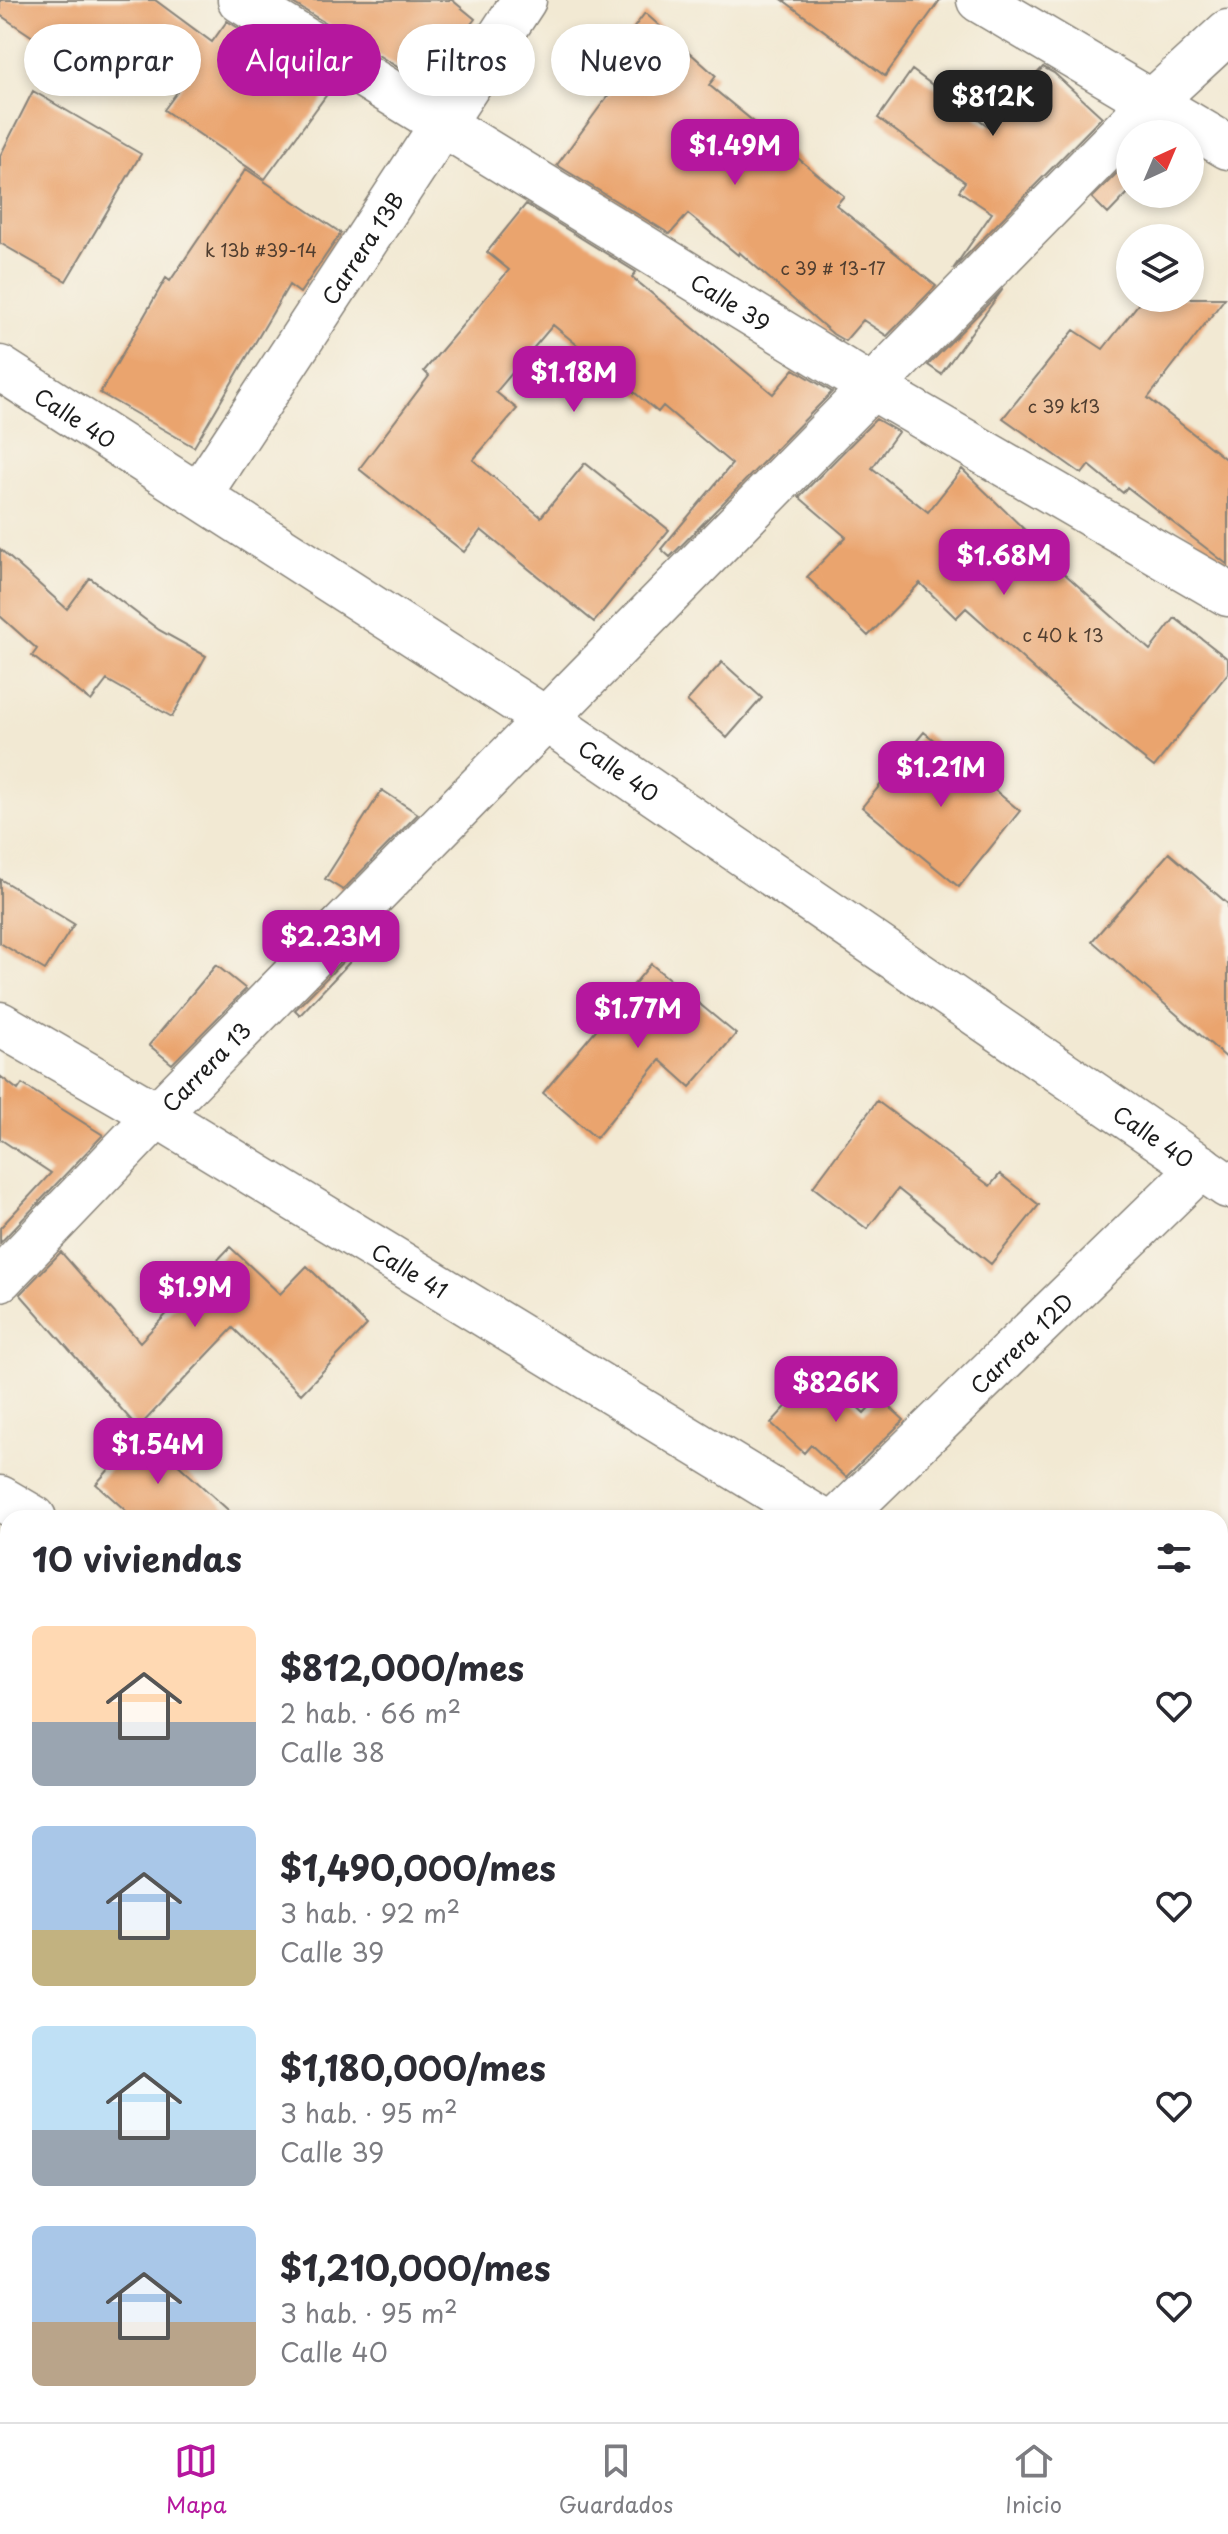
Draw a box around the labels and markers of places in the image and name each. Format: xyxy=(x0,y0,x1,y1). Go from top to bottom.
pin: $812K xyxy=(937,70,1049,138)
pin: $1.49M xyxy=(670,119,800,187)
pin: $1.18M xyxy=(509,346,639,414)
pin: $1.68M xyxy=(939,529,1069,597)
pin: $1.21M xyxy=(876,741,1006,809)
pin: $2.23M xyxy=(266,910,396,978)
pin: $1.77M xyxy=(573,982,703,1050)
pin: $1.9M xyxy=(139,1261,251,1329)
pin: $826K xyxy=(780,1356,892,1424)
pin: $1.54M xyxy=(93,1418,223,1486)

